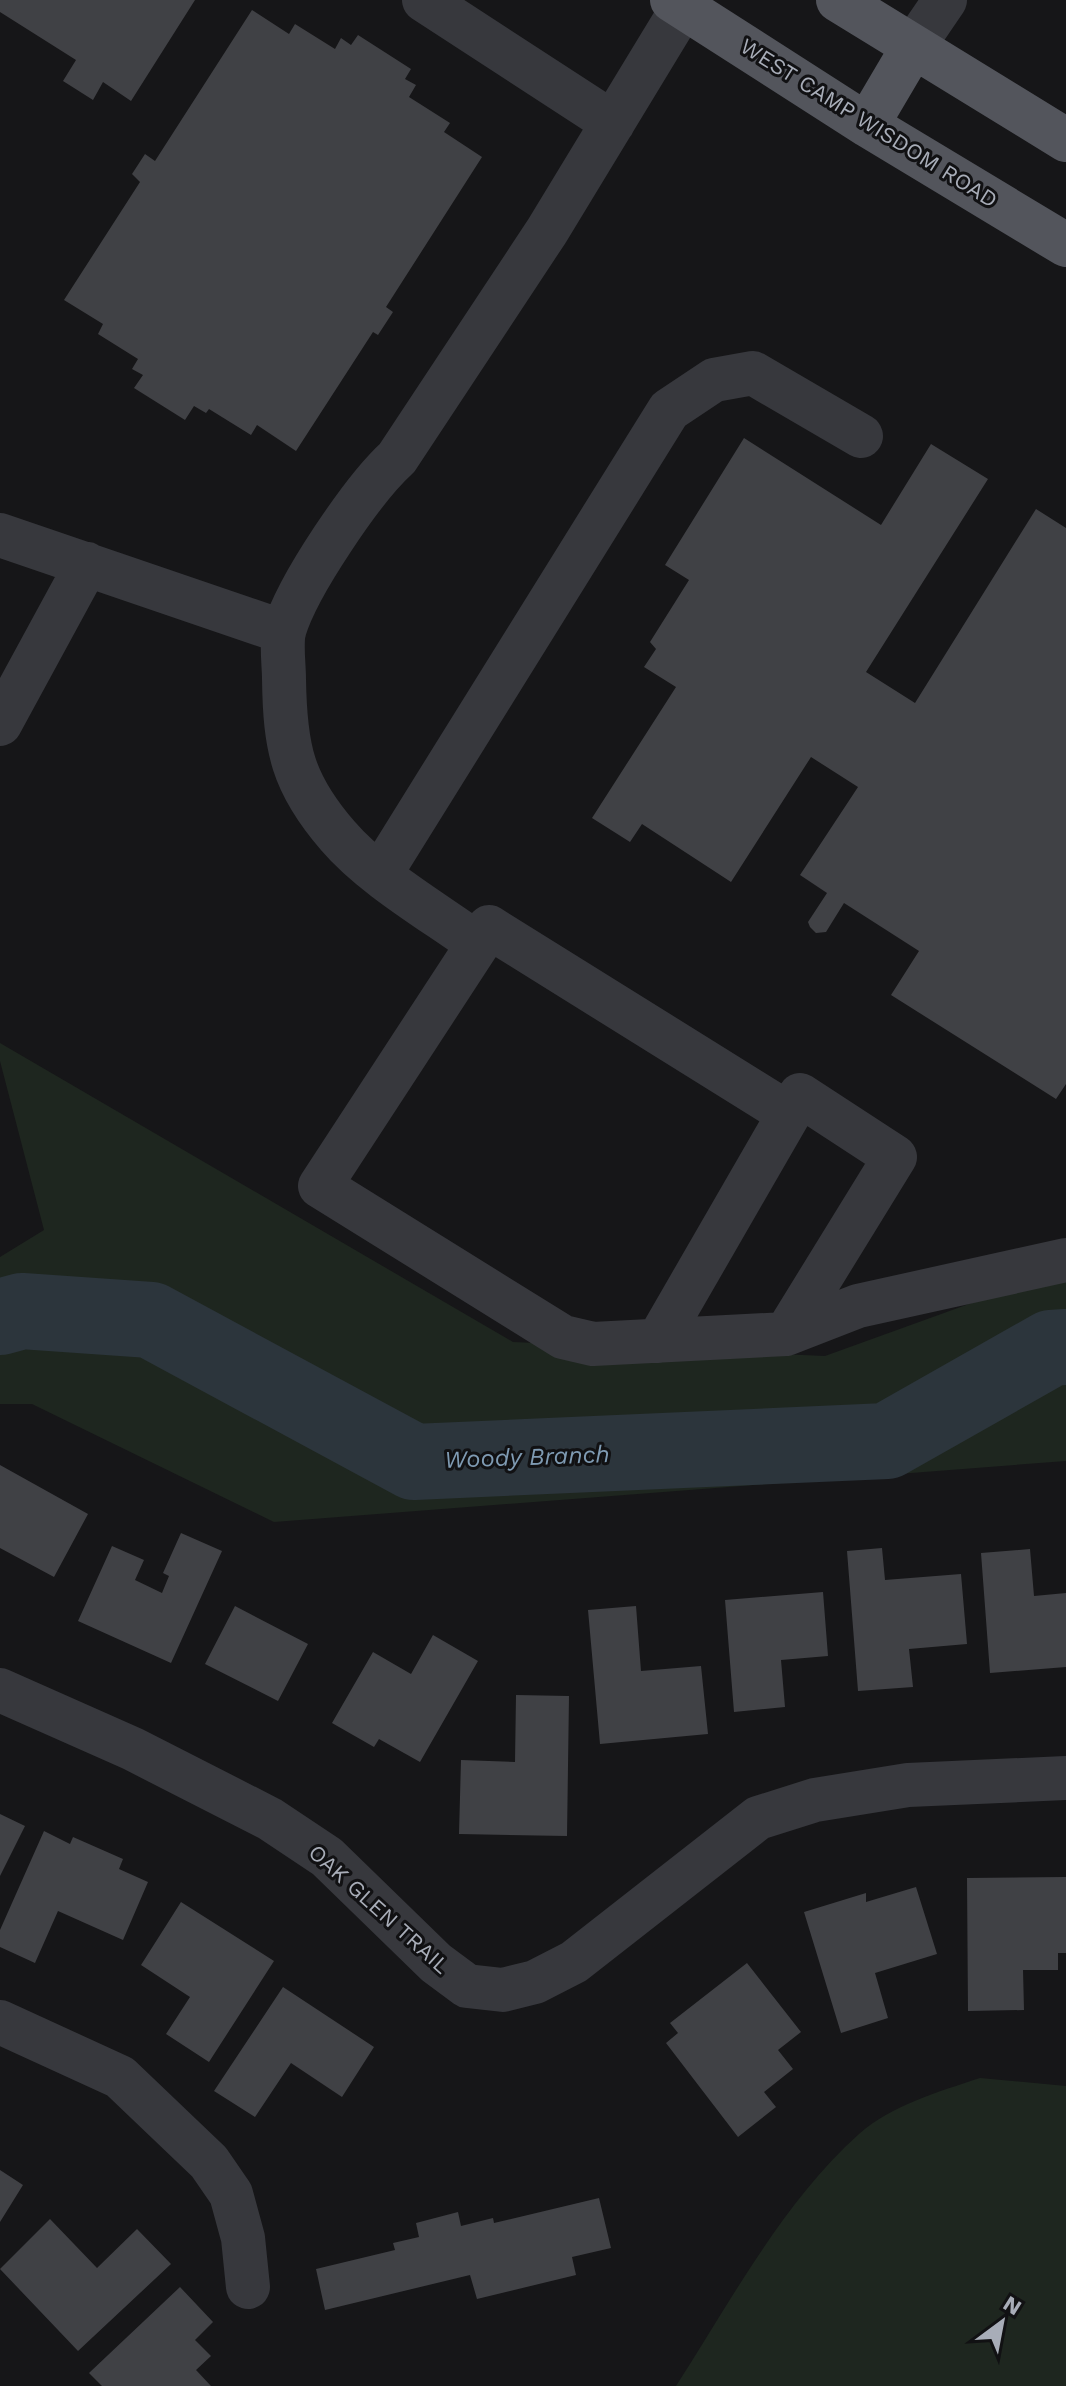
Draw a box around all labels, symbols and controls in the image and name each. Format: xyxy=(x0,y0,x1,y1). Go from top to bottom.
street label: WEST CAMP WISDOM ROAD xyxy=(736,33,1002,213)
water label: Woody Branch xyxy=(444,1440,610,1474)
street label: OAK GLEN TRAIL xyxy=(304,1839,454,1979)
north arrow xyxy=(962,2282,1042,2362)
text: N xyxy=(999,2291,1026,2320)

